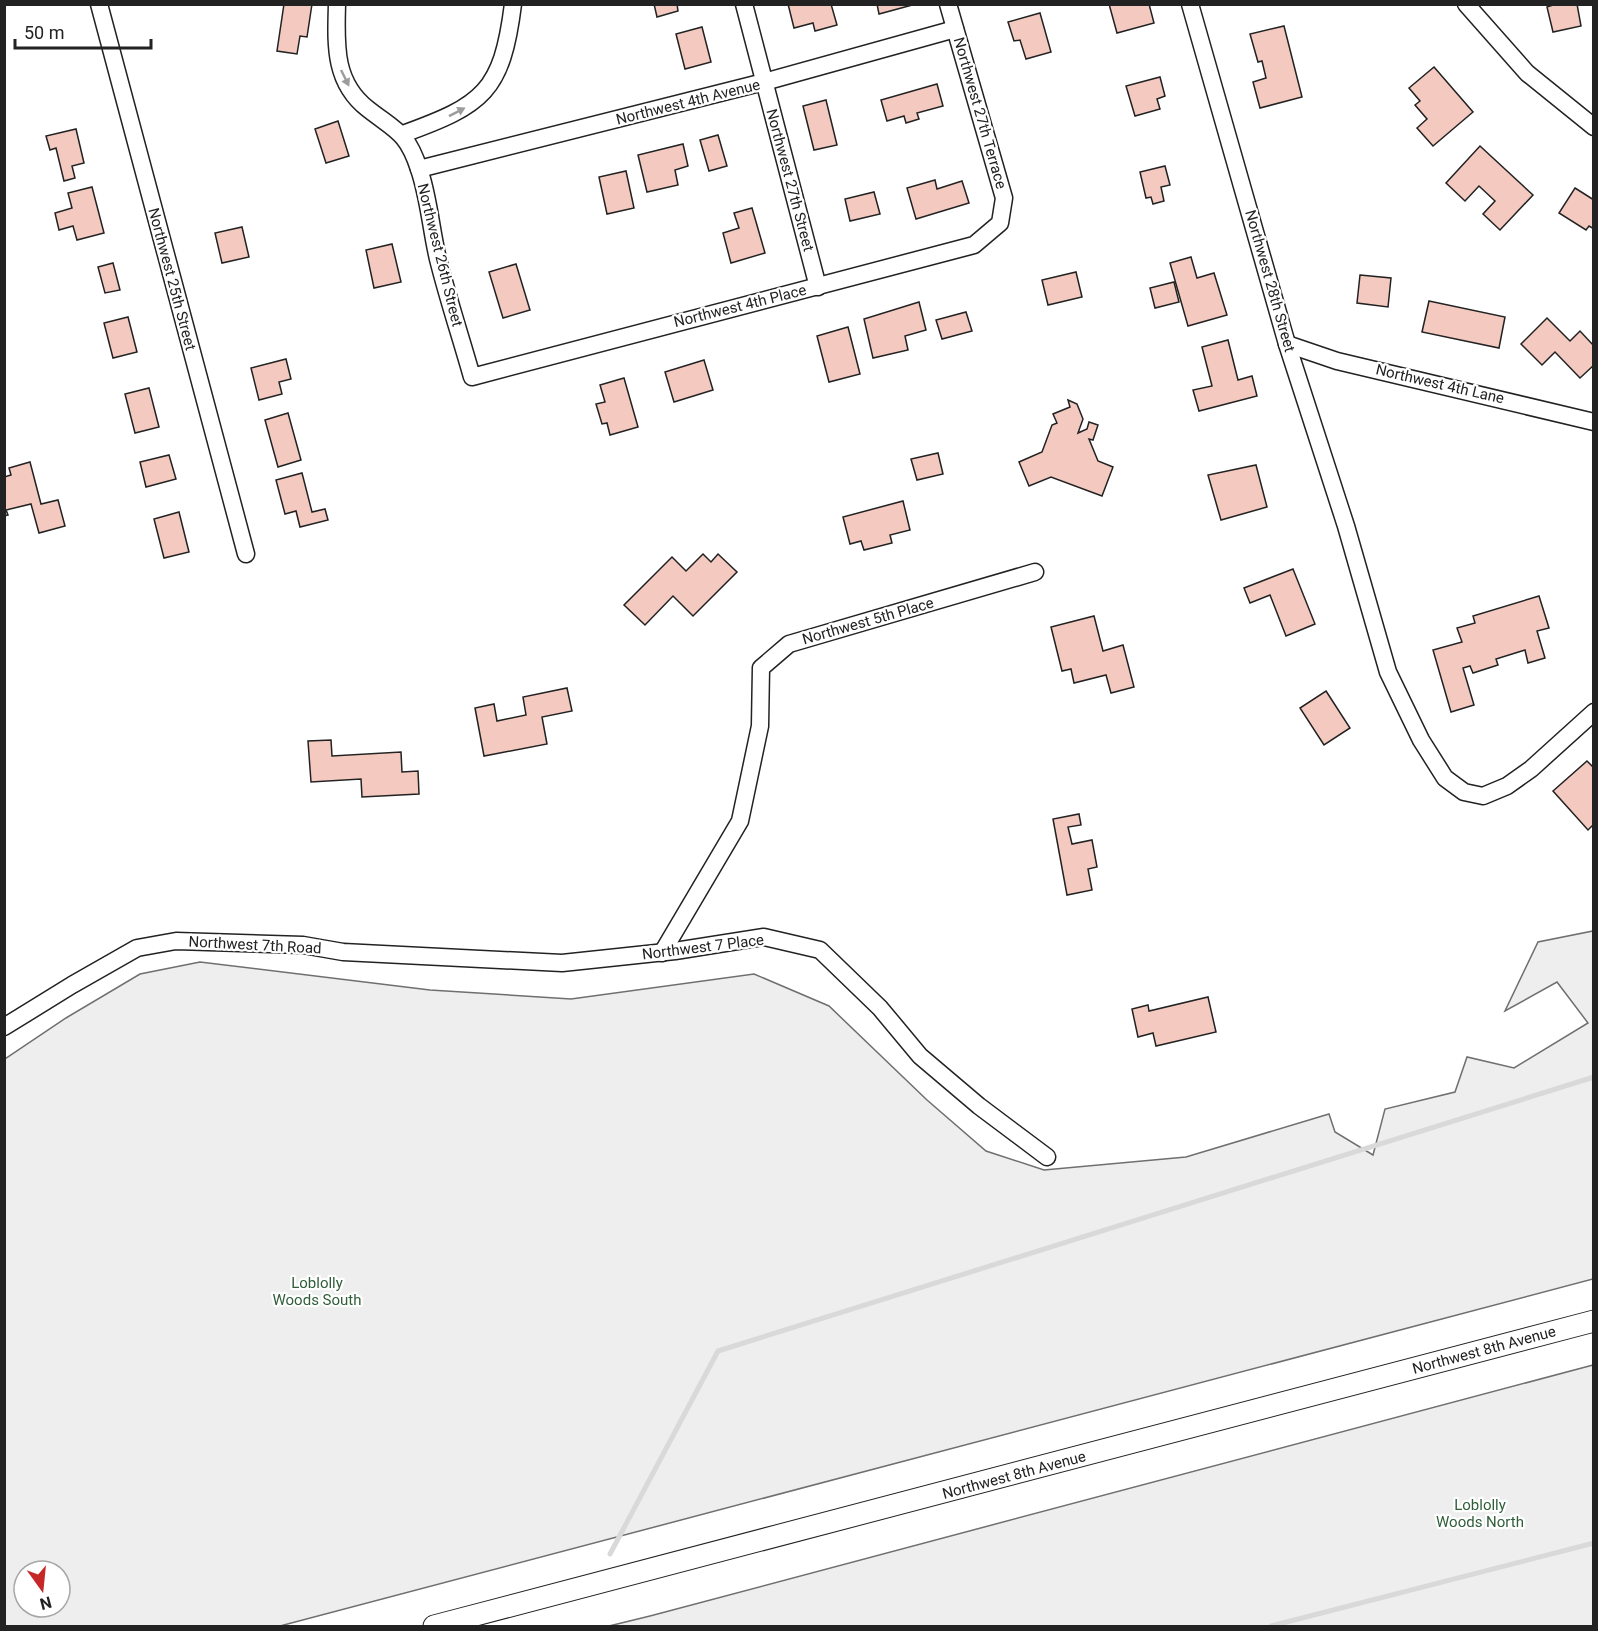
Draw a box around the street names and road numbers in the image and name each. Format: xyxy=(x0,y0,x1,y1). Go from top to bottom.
street label: Northwest 27th Terrace xyxy=(950,35,1010,191)
street label: Northwest 4th Avenue xyxy=(614,75,762,129)
street label: Northwest 27th Street xyxy=(762,107,818,253)
street label: Northwest 26th Street xyxy=(414,182,467,328)
street label: Northwest 25th Street xyxy=(144,206,200,352)
street label: Northwest 28th Street xyxy=(1241,208,1299,354)
street label: Northwest 4th Place xyxy=(672,281,808,331)
street label: Northwest 4th Lane xyxy=(1374,360,1506,408)
street label: Northwest 5th Place xyxy=(800,594,936,648)
street label: Northwest 7 Place xyxy=(641,931,765,963)
street label: Northwest 7th Road xyxy=(188,933,322,957)
street label: Northwest 8th Avenue xyxy=(1410,1322,1558,1378)
street label: Northwest 8th Avenue xyxy=(940,1447,1088,1503)

